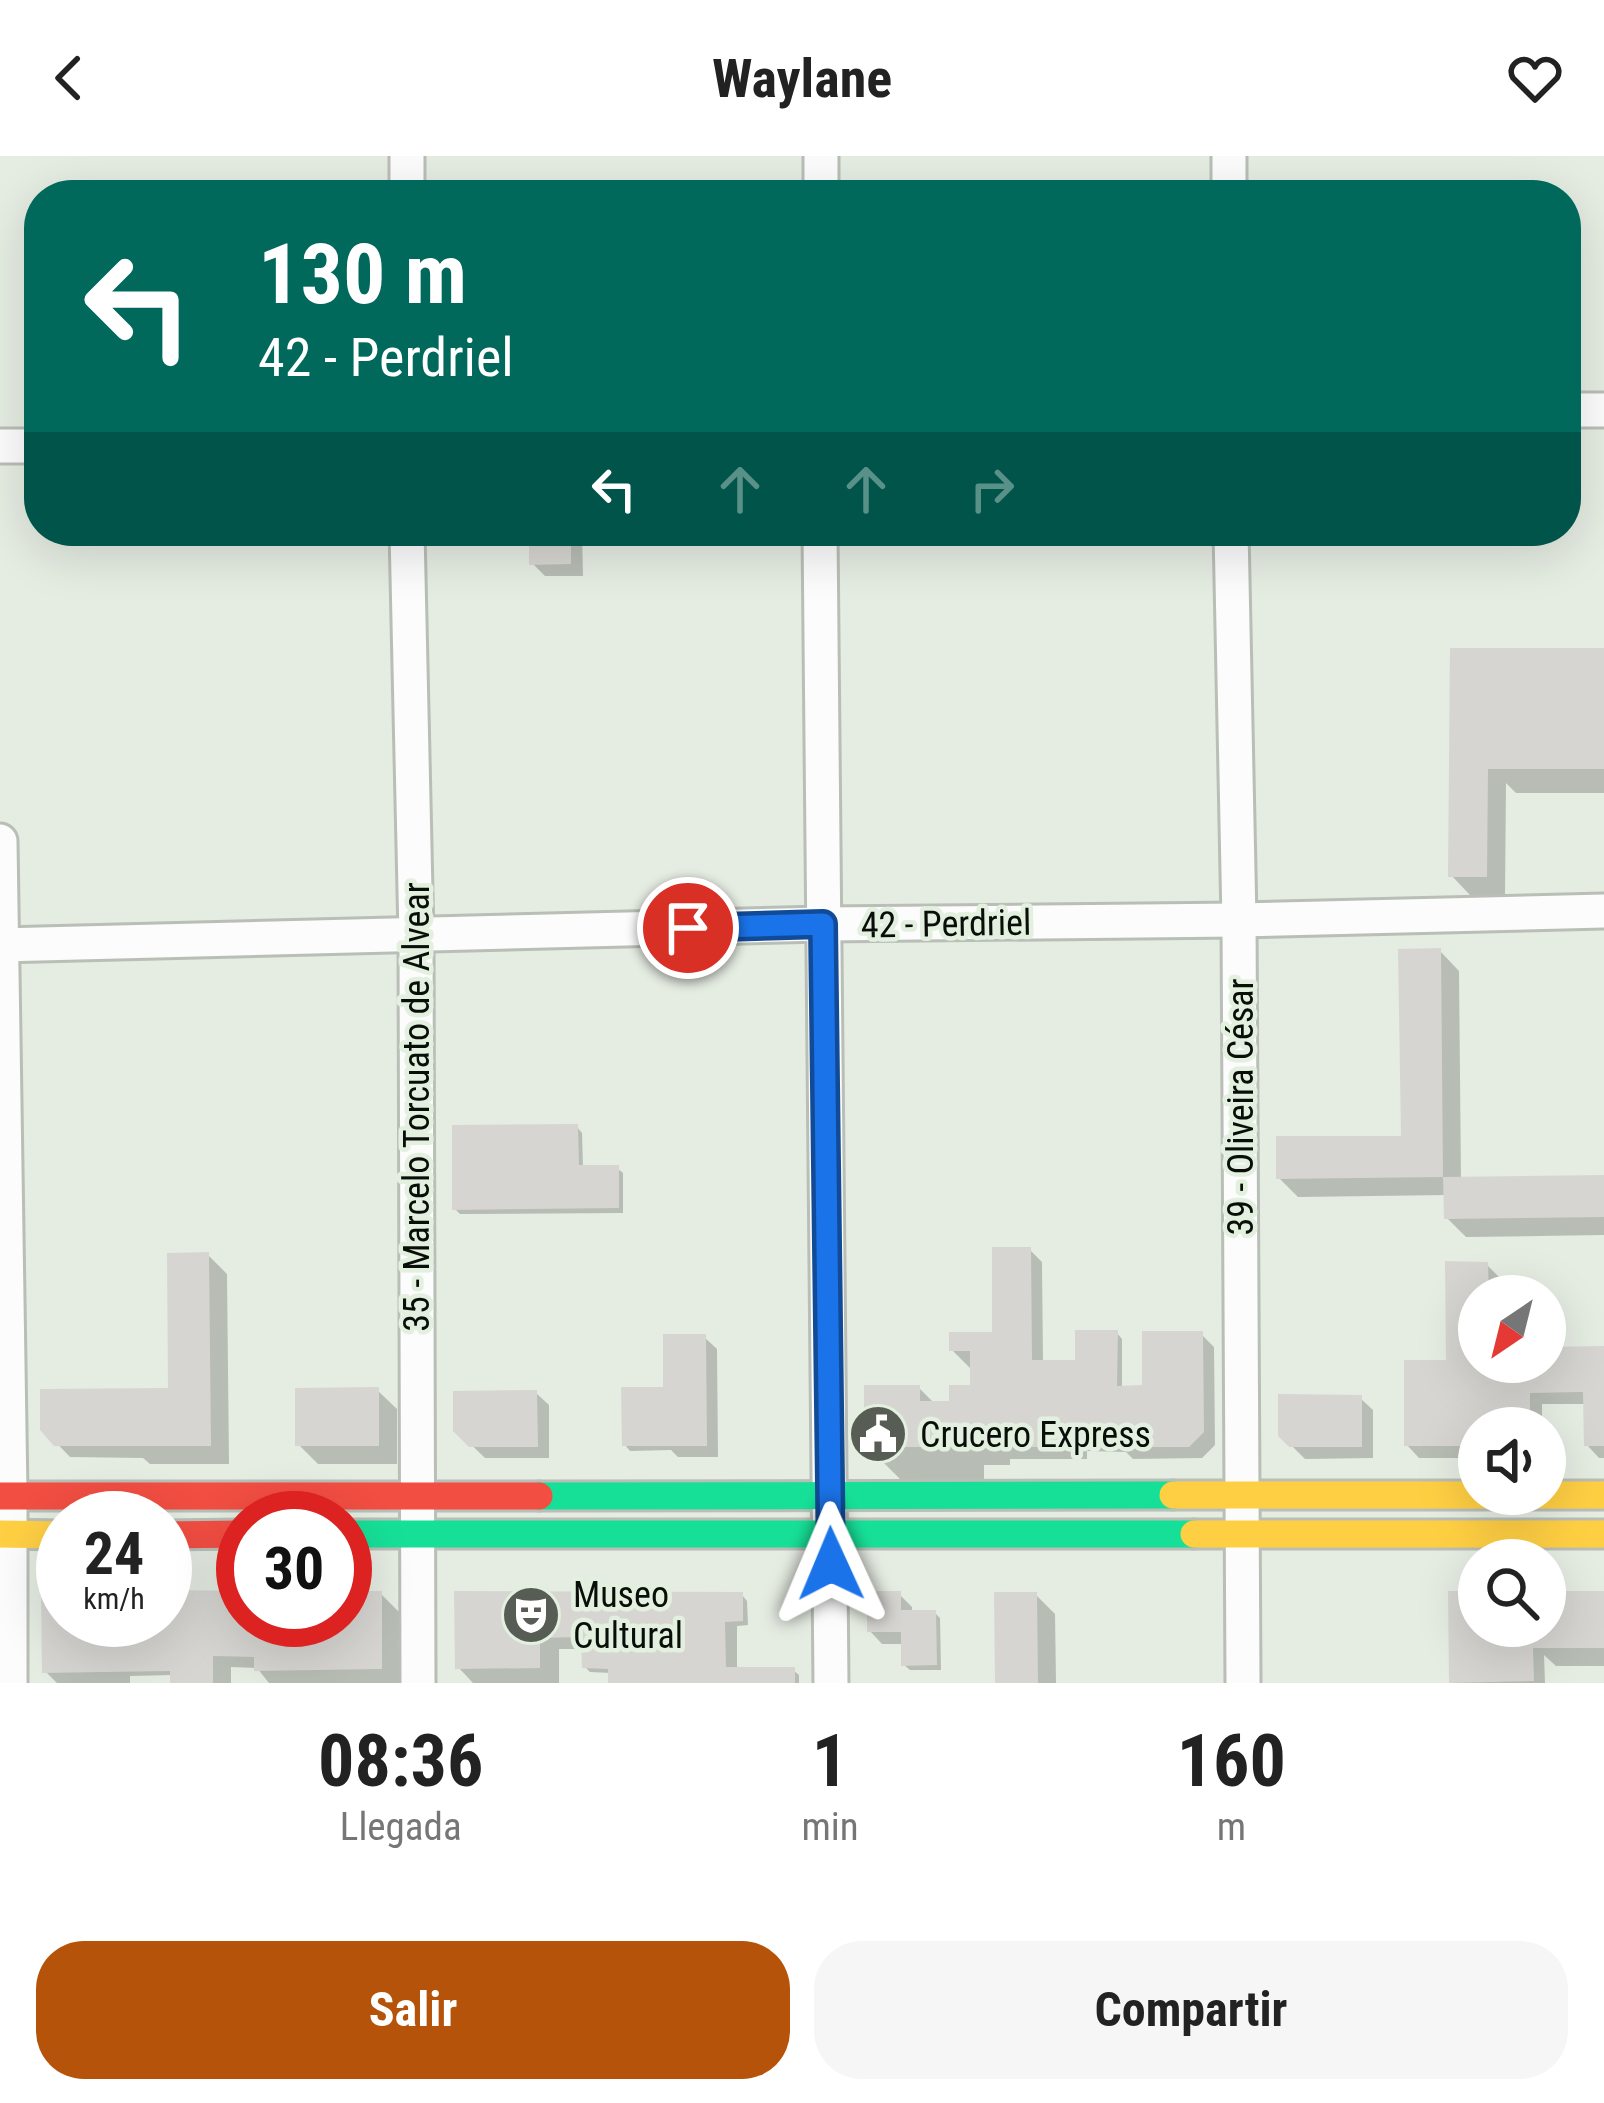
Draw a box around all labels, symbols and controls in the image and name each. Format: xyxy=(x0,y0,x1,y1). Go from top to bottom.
icon: back xyxy=(36,45,102,111)
icon: heart xyxy=(1502,45,1568,111)
text: Waylane xyxy=(712,47,892,110)
text: 130 m xyxy=(258,225,467,324)
icon: left xyxy=(60,228,216,384)
text: 42 - Perdriel xyxy=(258,326,514,389)
icon: left xyxy=(581,456,647,522)
icon: ahead xyxy=(707,456,773,522)
icon: ahead xyxy=(833,456,899,522)
icon: right xyxy=(959,456,1025,522)
pin xyxy=(637,877,739,979)
street label: 35 - Marcelo Torcuato de Alvear xyxy=(396,882,438,1332)
icon: arrive xyxy=(655,895,721,961)
street label: 42 - Perdriel xyxy=(860,902,1032,946)
street label: 39 - Oliveira César xyxy=(1220,978,1262,1236)
north arrow xyxy=(1458,1275,1566,1383)
map controls xyxy=(1458,1275,1566,1647)
public building icon: Crucero Express xyxy=(847,1403,909,1465)
button: sound xyxy=(1458,1407,1566,1515)
place label: Crucero Express xyxy=(920,1414,1151,1456)
speed limit sign: 30 xyxy=(216,1491,372,1647)
position arrow xyxy=(768,1501,894,1627)
text: 24 xyxy=(84,1518,144,1589)
button: search xyxy=(1458,1539,1566,1647)
place label: Museo Cultural xyxy=(573,1574,683,1657)
text: km/h xyxy=(83,1581,145,1616)
theatre icon: Museo Cultural xyxy=(500,1584,562,1646)
text: 08:36 xyxy=(318,1719,483,1804)
text: 1 xyxy=(812,1719,848,1804)
text: 160 xyxy=(1177,1719,1286,1804)
text: Llegada xyxy=(340,1804,462,1850)
text: min xyxy=(801,1804,859,1850)
text: m xyxy=(1217,1804,1246,1850)
button: Salir xyxy=(36,1941,790,2079)
button: Compartir xyxy=(814,1941,1568,2079)

